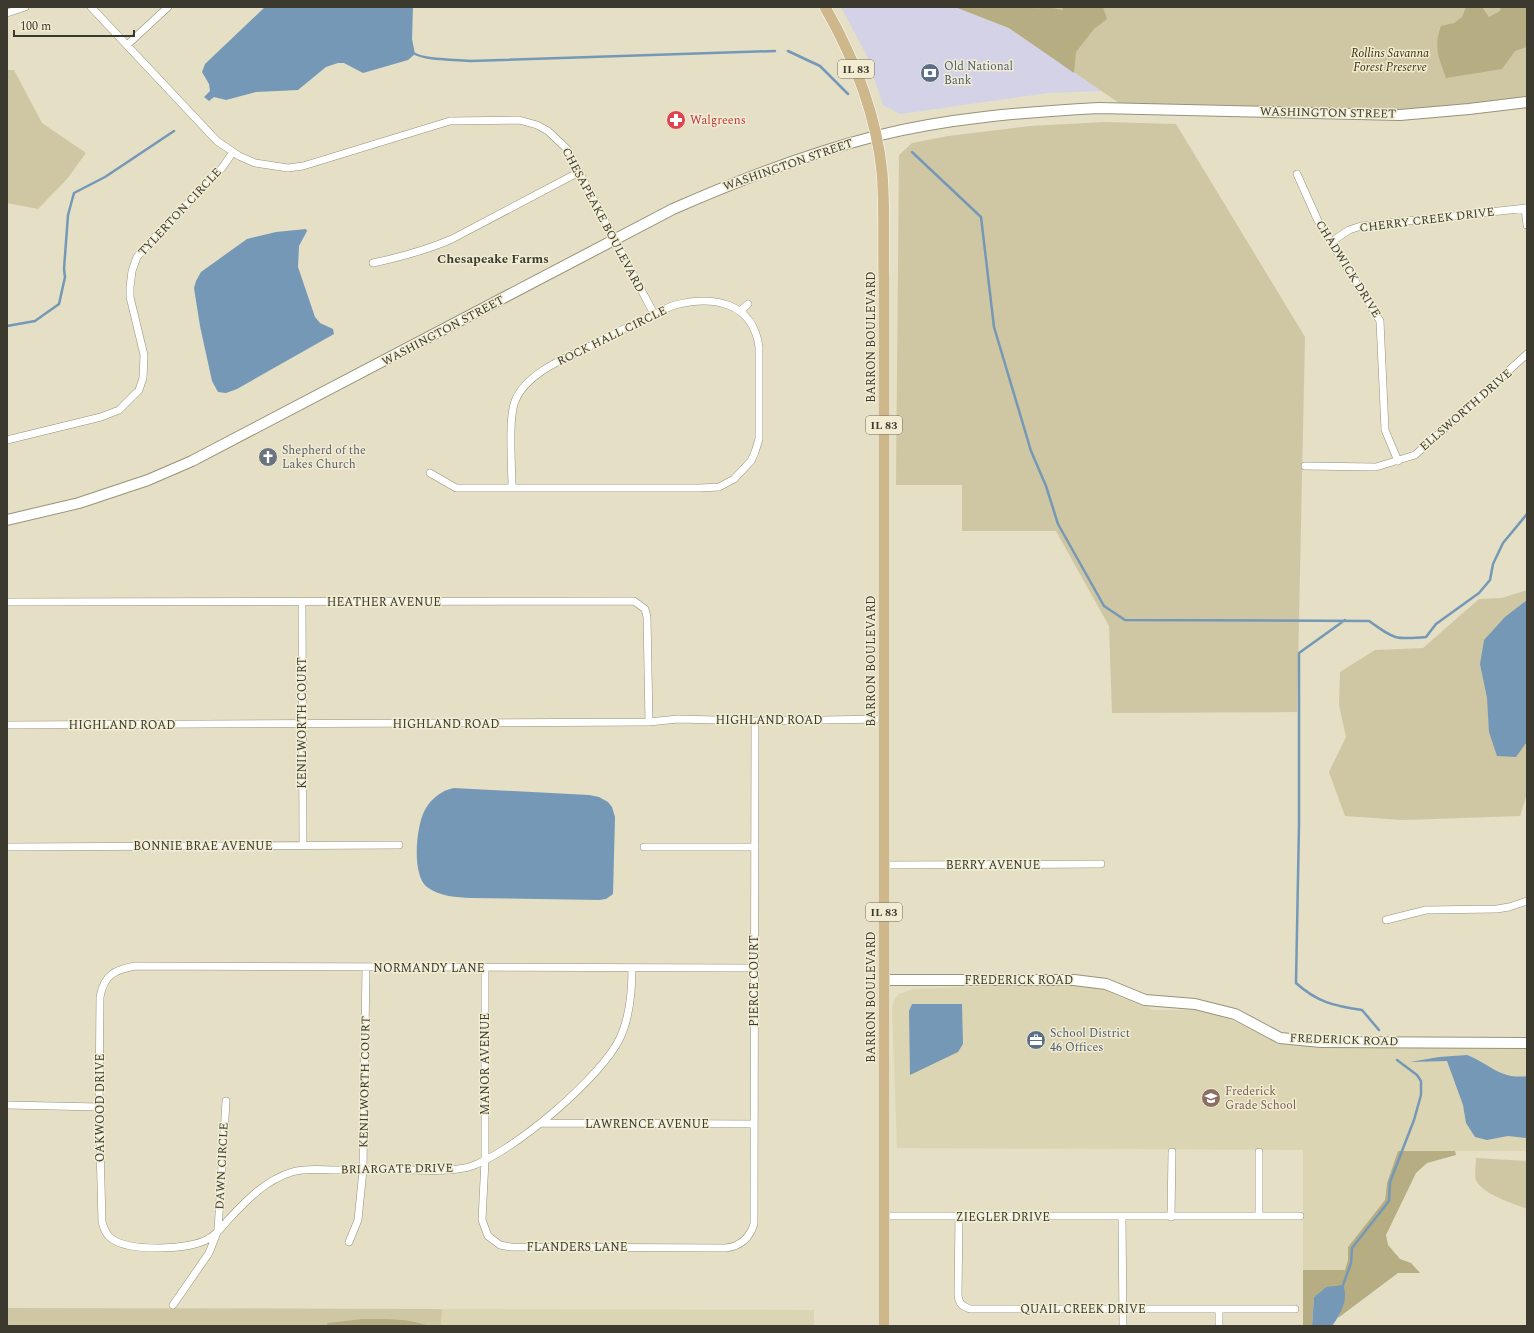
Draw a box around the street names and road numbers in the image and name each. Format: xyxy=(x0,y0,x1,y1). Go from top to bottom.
road number: IL 83 xyxy=(838,60,874,78)
street label: WASHINGTON STREET xyxy=(1260,102,1396,124)
street label: WASHINGTON STREET xyxy=(720,134,856,196)
street label: CHESAPEAKE BOULEVARD xyxy=(557,144,649,296)
street label: TYLERTON CIRCLE xyxy=(134,163,226,261)
street label: CHERRY CREEK DRIVE xyxy=(1358,202,1496,238)
street label: CHADWICK DRIVE xyxy=(1310,217,1386,321)
street label: BARRON BOULEVARD xyxy=(862,271,881,403)
street label: WASHINGTON STREET xyxy=(378,291,508,371)
street label: ROCK HALL CIRCLE xyxy=(554,301,670,371)
street label: ELLSWORTH DRIVE xyxy=(1415,364,1517,456)
road number: IL 83 xyxy=(866,416,902,434)
street label: HEATHER AVENUE xyxy=(327,593,441,612)
street label: BARRON BOULEVARD xyxy=(862,595,881,727)
street label: KENILWORTH COURT xyxy=(293,657,312,789)
street label: HIGHLAND ROAD xyxy=(715,711,823,730)
street label: HIGHLAND ROAD xyxy=(392,715,500,734)
street label: HIGHLAND ROAD xyxy=(68,716,176,735)
street label: BONNIE BRAE AVENUE xyxy=(133,837,273,856)
street label: BERRY AVENUE xyxy=(946,856,1040,875)
road number: IL 83 xyxy=(866,903,902,921)
street label: BARRON BOULEVARD xyxy=(862,931,881,1063)
street label: PIERCE COURT xyxy=(745,935,764,1027)
street label: NORMANDY LANE xyxy=(373,959,485,978)
street label: FREDERICK ROAD xyxy=(965,971,1073,990)
street label: MANOR AVENUE xyxy=(476,1013,495,1115)
street label: KENILWORTH COURT xyxy=(354,1016,376,1148)
street label: FREDERICK ROAD xyxy=(1289,1029,1399,1051)
street label: OAKWOOD DRIVE xyxy=(91,1054,110,1162)
street label: LAWRENCE AVENUE xyxy=(585,1115,709,1134)
street label: DAWN CIRCLE xyxy=(210,1122,234,1210)
street label: BRIARGATE DRIVE xyxy=(341,1159,453,1179)
street label: ZIEGLER DRIVE xyxy=(956,1208,1050,1227)
street label: FLANDERS LANE xyxy=(526,1238,628,1257)
street label: QUAIL CREEK DRIVE xyxy=(1020,1300,1146,1319)

